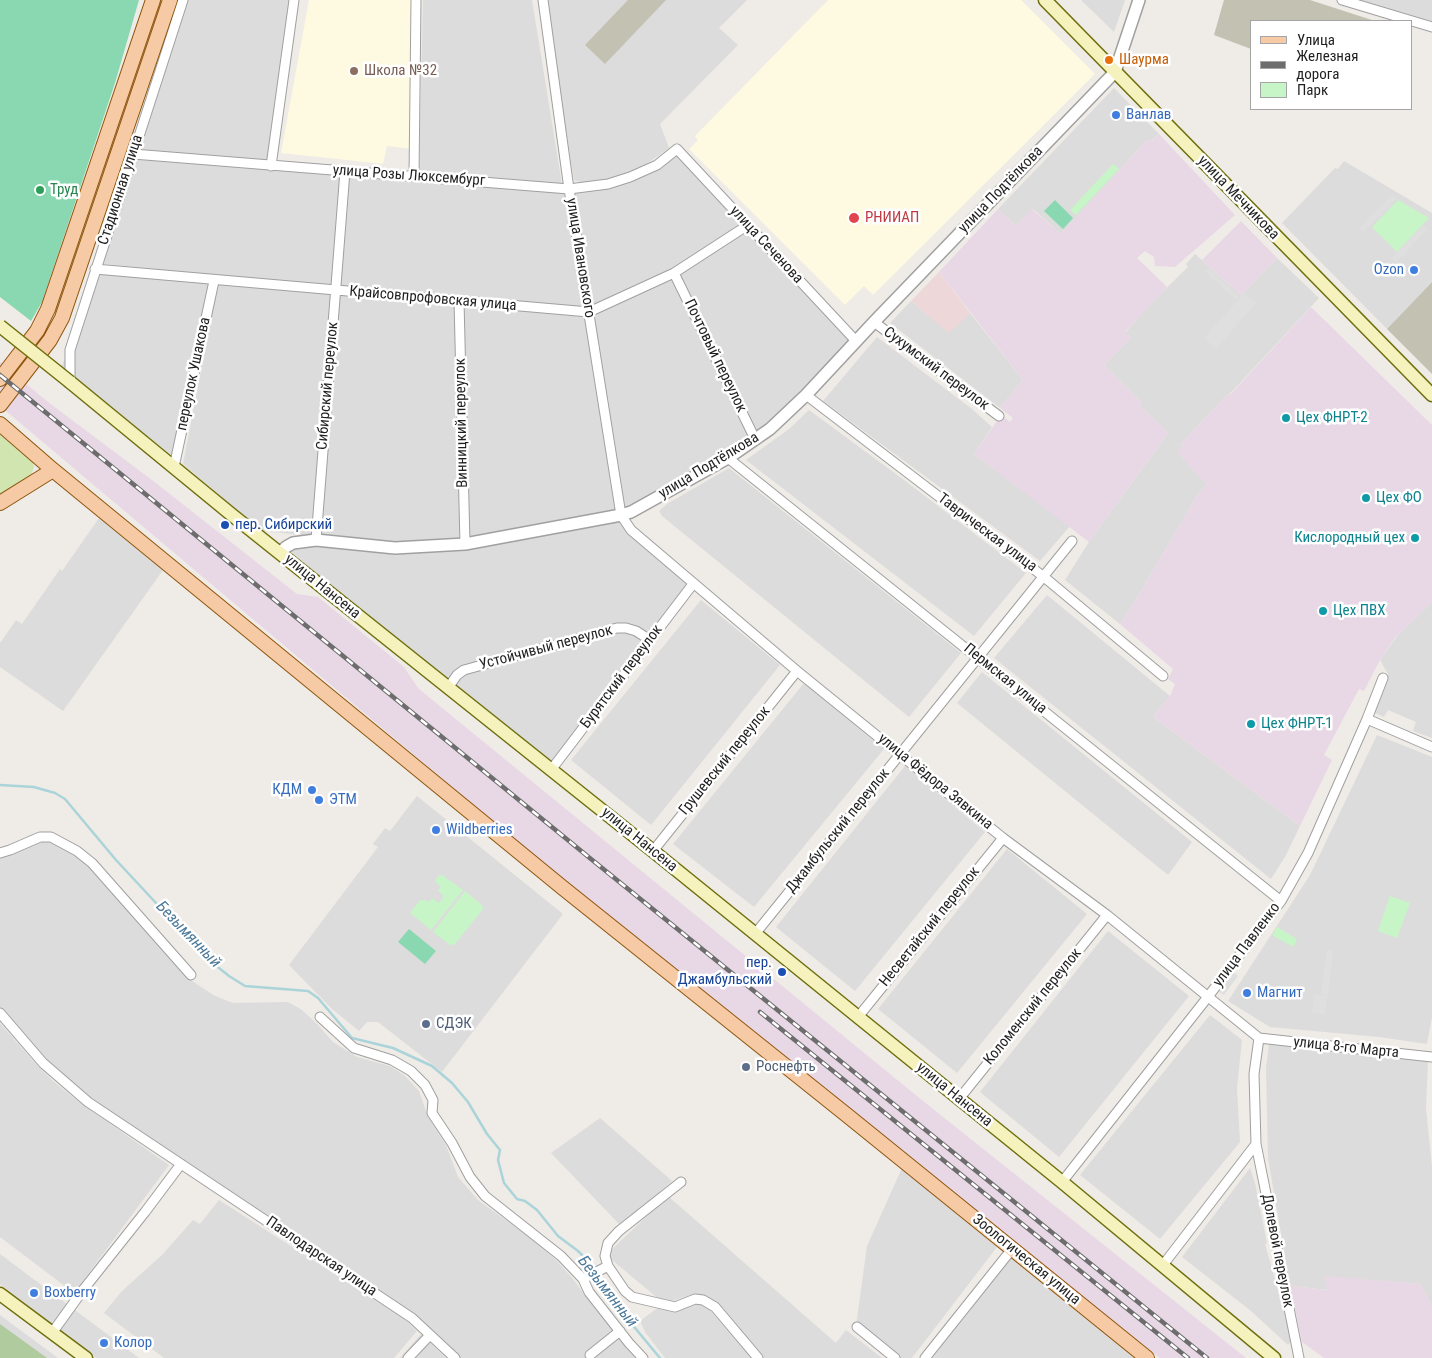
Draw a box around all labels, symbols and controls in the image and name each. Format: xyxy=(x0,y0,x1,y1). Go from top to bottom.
legend xyxy=(1250,20,1412,110)
text: Улица xyxy=(1297,31,1335,49)
text: Железная дорога xyxy=(1296,47,1358,83)
place label: Шаурма xyxy=(1119,51,1169,69)
marker: Шаурма xyxy=(1103,54,1115,66)
place label: Школа №32 xyxy=(364,62,437,80)
marker: Школа №32 xyxy=(348,65,360,77)
text: Парк xyxy=(1297,81,1328,99)
place label: Ванлав xyxy=(1126,106,1171,124)
marker: Ванлав xyxy=(1110,109,1122,121)
street label: Стадионная улица xyxy=(95,133,147,247)
street label: улица Подтёлкова xyxy=(955,143,1047,237)
street label: улица Мечникова xyxy=(1193,152,1283,244)
street label: улица Розы Люксембург xyxy=(332,162,486,190)
place label: Труд xyxy=(50,181,78,199)
marker: Труд xyxy=(34,184,46,196)
street label: улица Ивановского xyxy=(562,197,598,319)
street label: улица Сеченова xyxy=(726,203,806,287)
place label: РНИИАП xyxy=(865,209,919,227)
marker: РНИИАП xyxy=(847,211,861,225)
place label: Ozon xyxy=(1374,261,1404,279)
marker: Ozon xyxy=(1408,264,1420,276)
street label: Крайсовпрофовская улица xyxy=(349,283,517,315)
street label: Почтовый переулок xyxy=(680,296,750,416)
street label: переулок Ушакова xyxy=(173,316,215,432)
street label: Сибирский переулок xyxy=(313,321,343,451)
street label: Сухумский переулок xyxy=(880,323,992,415)
street label: Винницкий переулок xyxy=(452,358,472,488)
place label: Цех ФНРТ-2 xyxy=(1296,409,1368,427)
marker: Цех ФНРТ-2 xyxy=(1280,412,1292,424)
street label: улица Подтёлкова xyxy=(656,429,762,503)
place label: Цех ФО xyxy=(1376,489,1422,507)
street label: Таврическая улица xyxy=(934,490,1040,576)
marker: Цех ФО xyxy=(1360,492,1372,504)
place label: пер. Сибирский xyxy=(235,516,332,534)
marker: пер. Сибирский xyxy=(219,519,231,531)
place label: Кислородный цех xyxy=(1294,529,1405,547)
marker: Кислородный цех xyxy=(1409,532,1421,544)
street label: улица Нансена xyxy=(280,551,364,623)
place label: Цех ПВХ xyxy=(1333,602,1385,620)
marker: Цех ПВХ xyxy=(1317,605,1329,617)
street label: Устойчивый переулок xyxy=(478,622,614,674)
street label: Бурятский переулок xyxy=(577,622,667,732)
street label: Пермская улица xyxy=(960,640,1050,718)
street label: Грушевский переулок xyxy=(676,703,774,819)
place label: Цех ФНРТ-1 xyxy=(1261,715,1333,733)
marker: Цех ФНРТ-1 xyxy=(1245,718,1257,730)
street label: улица Фёдора Зявкина xyxy=(874,730,996,834)
street label: Джамбульский переулок xyxy=(782,765,894,897)
place label: КДМ xyxy=(272,781,302,799)
marker: КДМ xyxy=(306,784,318,796)
place label: ЭТМ xyxy=(329,791,357,809)
marker: ЭТМ xyxy=(313,794,325,806)
street label: улица Нансена xyxy=(597,804,681,876)
place label: Wildberries xyxy=(446,821,513,839)
marker: Wildberries xyxy=(430,824,442,836)
street label: Несветайский переулок xyxy=(876,863,984,991)
water label: Безымянный xyxy=(151,898,225,972)
street label: улица Павленко xyxy=(1210,899,1284,991)
street label: Коломенский переулок xyxy=(980,945,1086,1069)
place label: пер. Джамбульский xyxy=(678,954,772,989)
marker: пер. Джамбульский xyxy=(776,966,788,978)
place label: Магнит xyxy=(1257,984,1303,1002)
marker: Магнит xyxy=(1241,987,1253,999)
place label: СДЭК xyxy=(436,1015,472,1033)
marker: СДЭК xyxy=(420,1018,432,1030)
street label: улица 8-го Марта xyxy=(1292,1034,1400,1062)
place label: Роснефть xyxy=(756,1058,816,1076)
street label: улица Нансена xyxy=(912,1059,996,1131)
marker: Роснефть xyxy=(740,1061,752,1073)
street label: Долевой переулок xyxy=(1257,1193,1297,1309)
street label: Зоологическая улица xyxy=(968,1211,1084,1309)
street label: Павлодарская улица xyxy=(262,1213,380,1301)
water label: Безымянный xyxy=(573,1252,641,1332)
place label: Boxberry xyxy=(44,1284,96,1302)
marker: Boxberry xyxy=(28,1287,40,1299)
place label: Колор xyxy=(114,1334,152,1352)
marker: Колор xyxy=(98,1337,110,1349)

